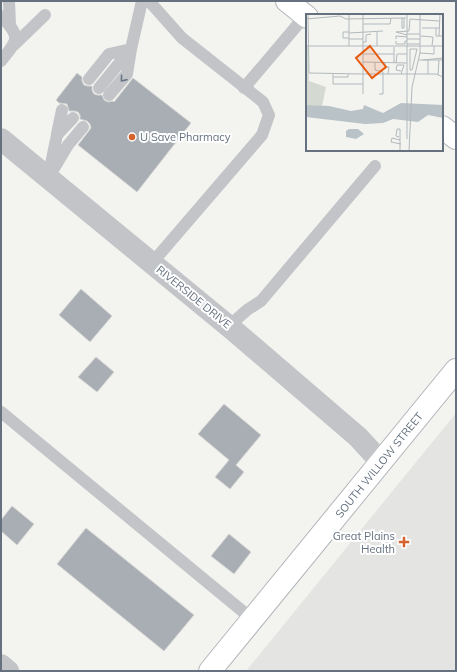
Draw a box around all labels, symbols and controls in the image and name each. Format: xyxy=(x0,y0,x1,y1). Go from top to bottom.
inset map xyxy=(306,14,443,151)
one-way arrow xyxy=(120,74,127,81)
place label: U Save Pharmacy xyxy=(140,130,231,144)
marker: U Save Pharmacy xyxy=(127,132,137,142)
street label: RIVERSIDE DRIVE xyxy=(154,263,234,331)
street label: SOUTH WILLOW STREET xyxy=(332,409,426,521)
place label: Great Plains Health xyxy=(333,529,395,556)
marker: Great Plains Health xyxy=(398,536,410,548)

